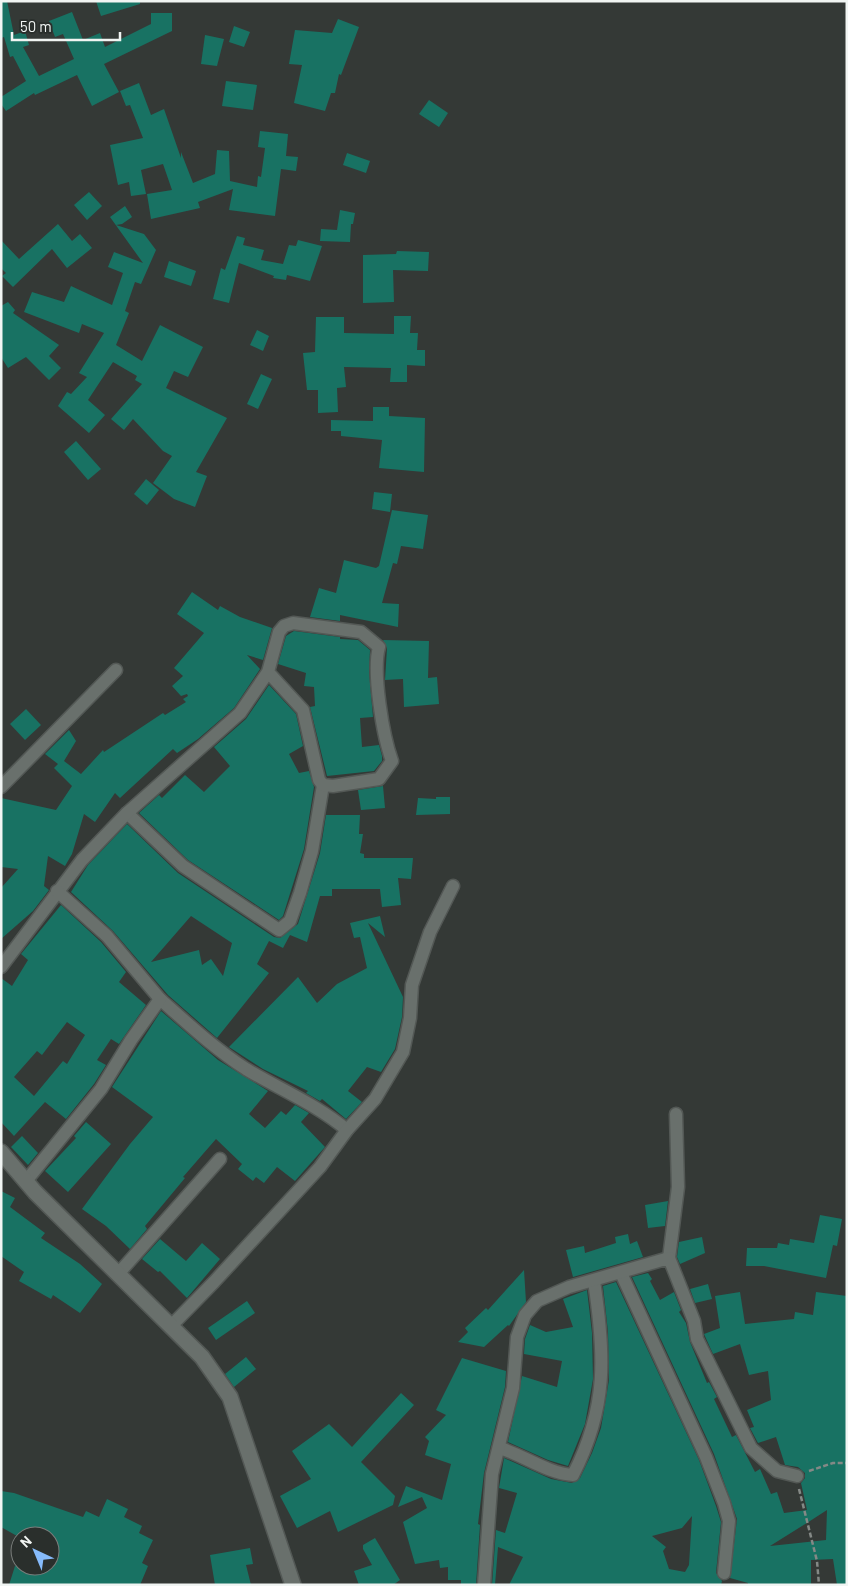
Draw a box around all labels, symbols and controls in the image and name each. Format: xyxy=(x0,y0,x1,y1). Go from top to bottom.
scale bar xyxy=(12,10,120,42)
text: 50 m xyxy=(20,17,52,35)
north arrow xyxy=(10,1526,60,1576)
text: N xyxy=(16,1532,35,1551)

